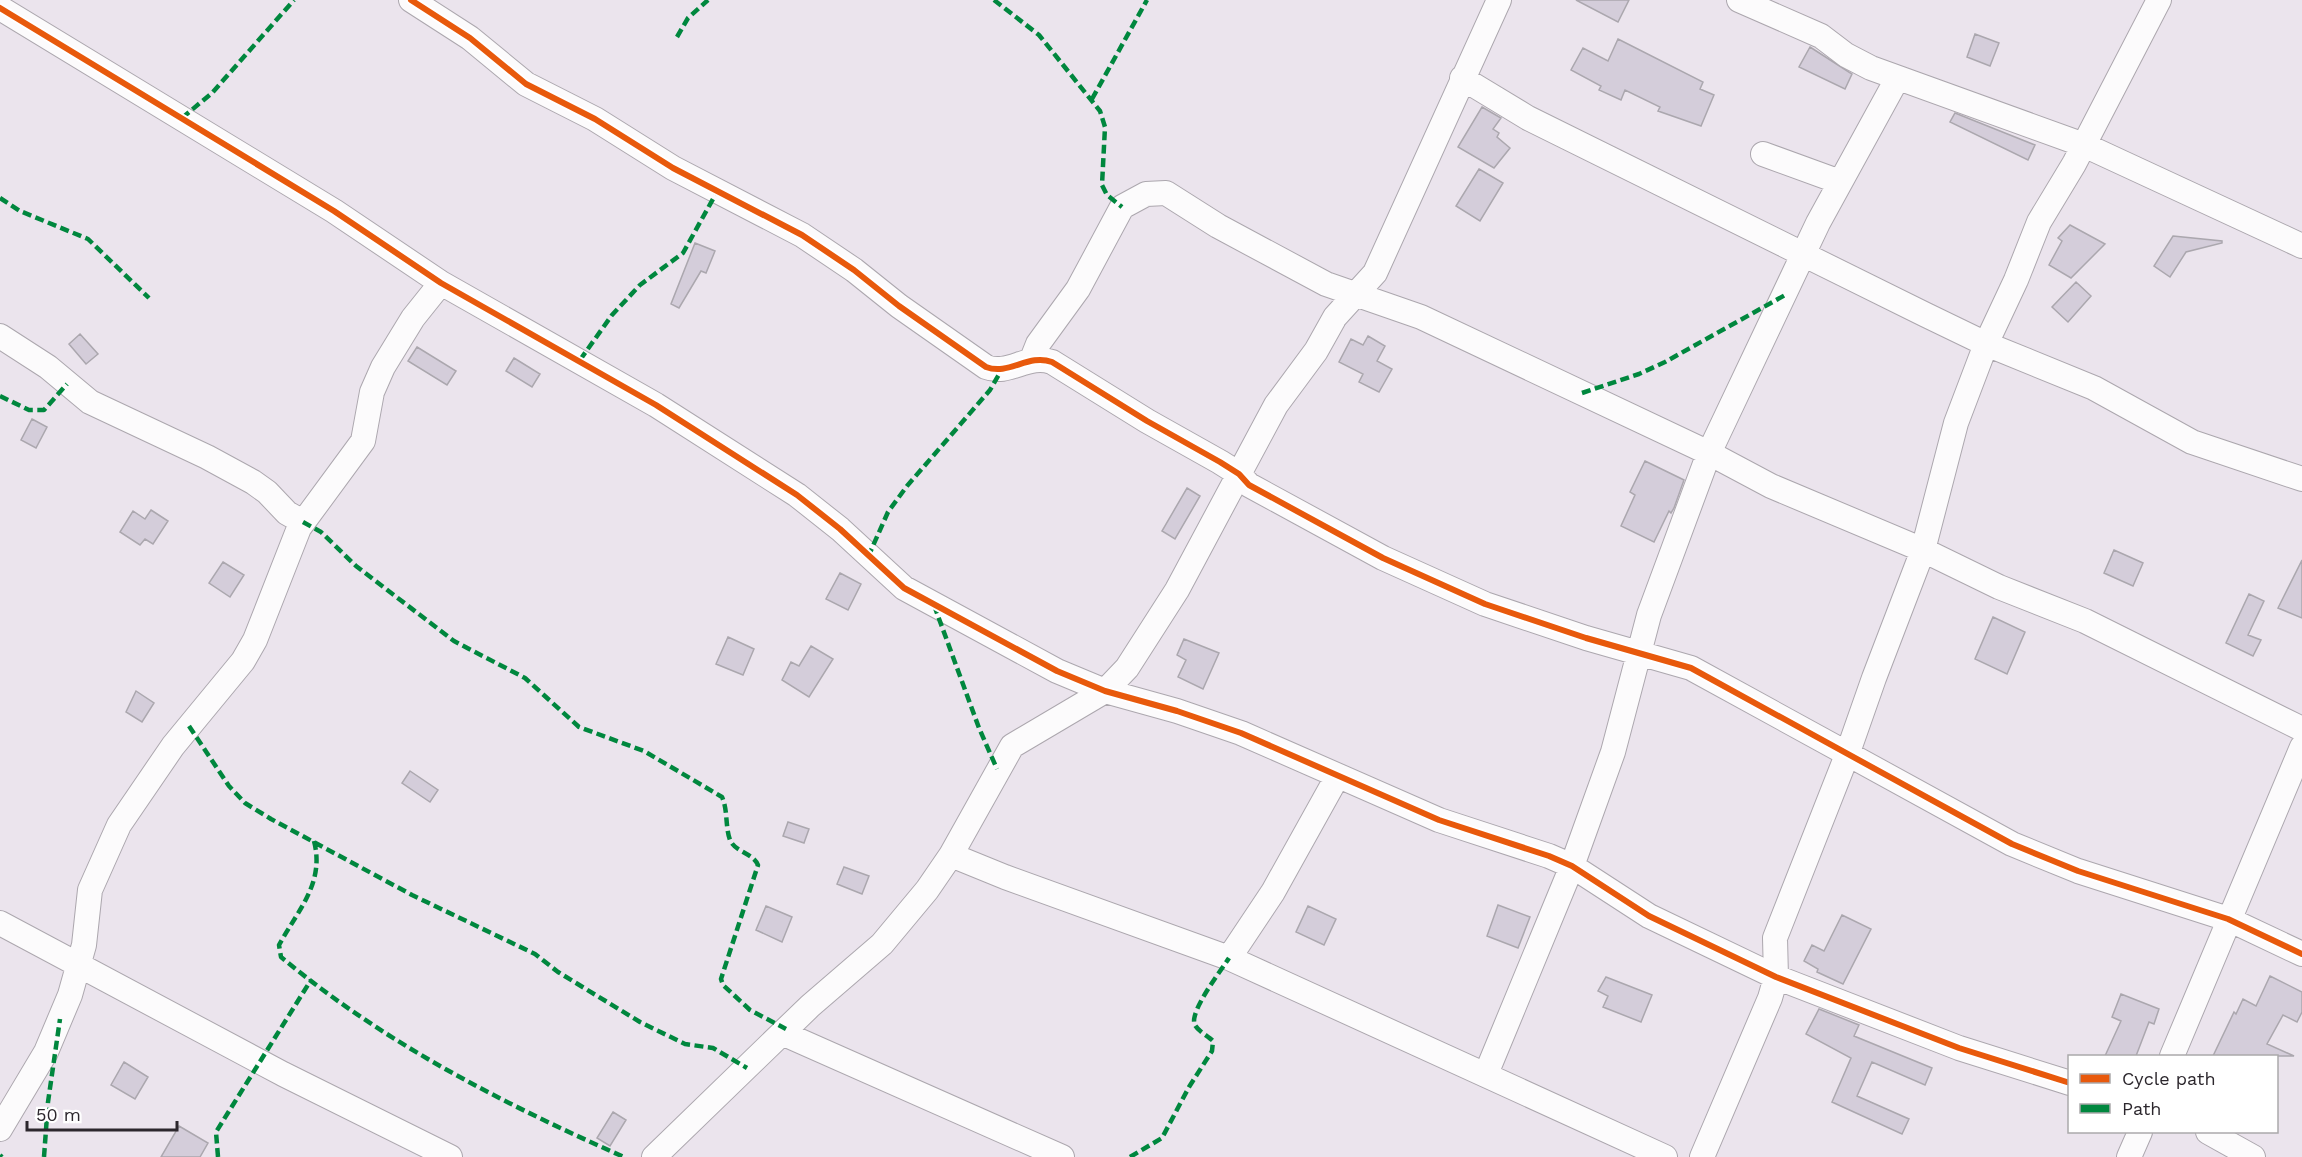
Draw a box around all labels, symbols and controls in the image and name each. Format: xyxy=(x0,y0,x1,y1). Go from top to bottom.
legend xyxy=(2068,1055,2278,1133)
text: Cycle path xyxy=(2122,1068,2216,1089)
scale bar xyxy=(27,1094,177,1132)
text: Path xyxy=(2122,1098,2162,1119)
text: 50 m xyxy=(36,1104,81,1125)

